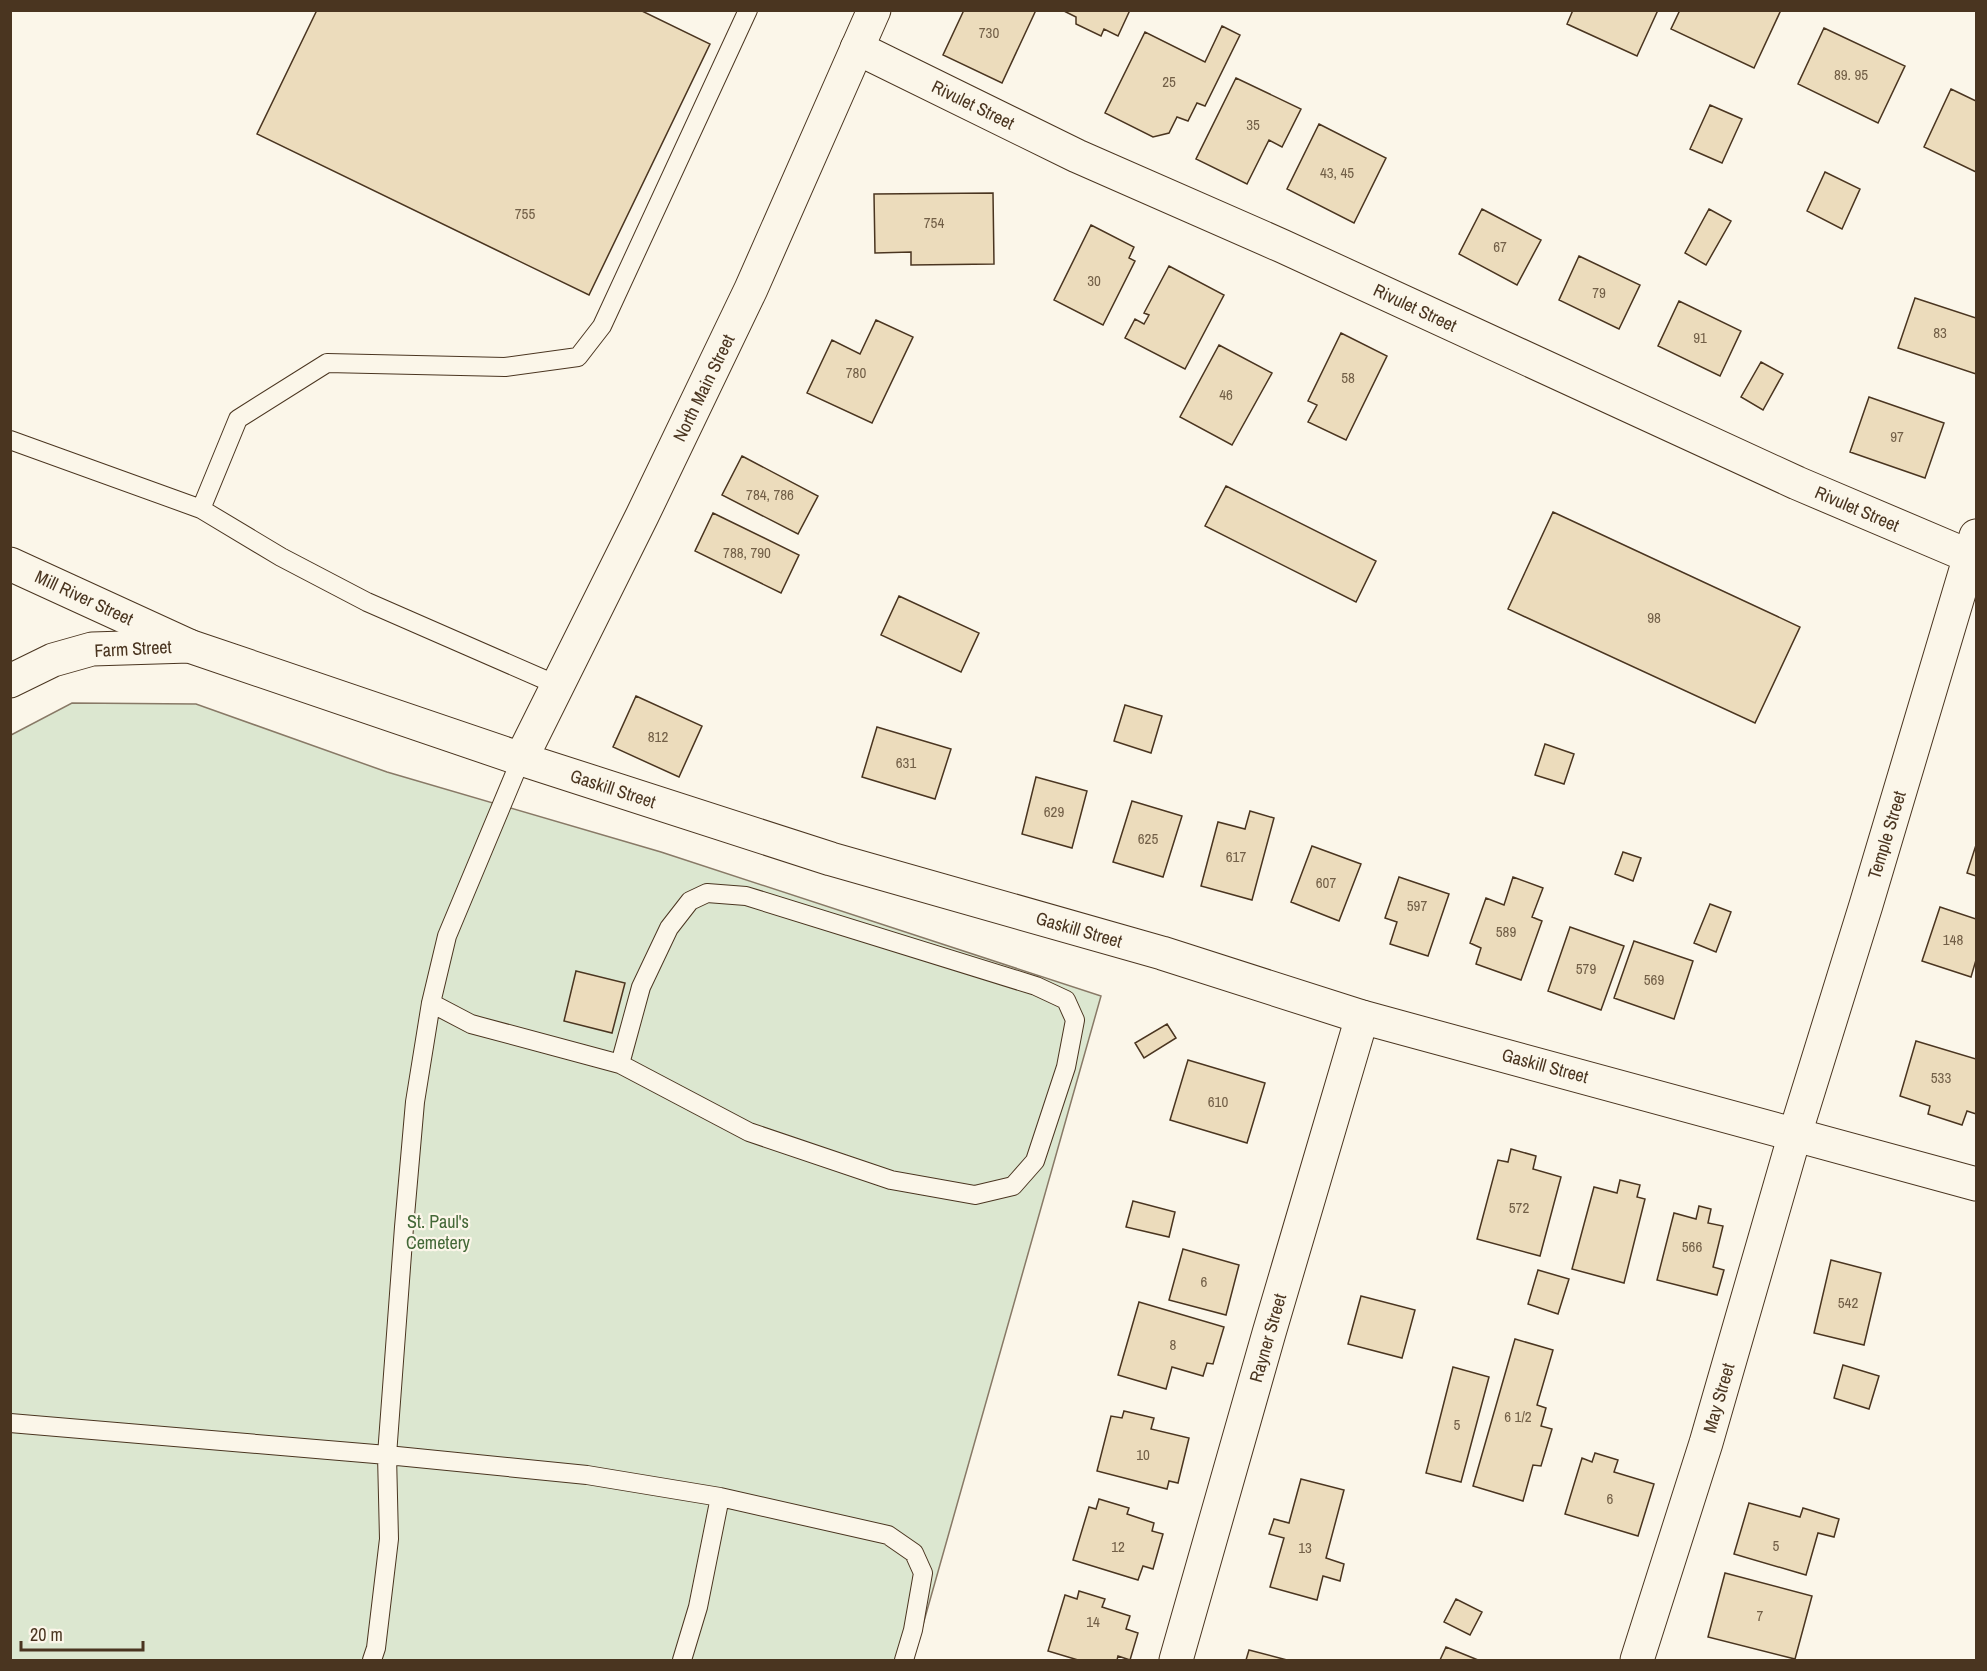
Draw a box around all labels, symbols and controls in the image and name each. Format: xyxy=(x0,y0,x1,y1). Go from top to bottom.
house number: 730 xyxy=(979,22,999,43)
house number: 89. 95 xyxy=(1834,64,1868,85)
house number: 25 xyxy=(1162,71,1176,92)
street label: Rivulet Street xyxy=(928,74,1019,135)
house number: 35 xyxy=(1246,114,1260,135)
house number: 43, 45 xyxy=(1320,162,1354,183)
house number: 755 xyxy=(515,203,535,224)
house number: 754 xyxy=(924,212,944,233)
house number: 67 xyxy=(1493,236,1507,257)
house number: 30 xyxy=(1087,270,1101,291)
street label: Rivulet Street xyxy=(1369,277,1461,338)
house number: 79 xyxy=(1592,282,1606,303)
house number: 83 xyxy=(1933,322,1947,343)
house number: 91 xyxy=(1693,327,1707,348)
street label: North Main Street xyxy=(667,330,740,446)
house number: 780 xyxy=(846,362,866,383)
house number: 58 xyxy=(1341,367,1355,388)
house number: 46 xyxy=(1219,384,1233,405)
house number: 97 xyxy=(1890,426,1904,447)
street label: Rivulet Street xyxy=(1811,480,1903,538)
house number: 784, 786 xyxy=(746,484,794,505)
house number: 788, 790 xyxy=(723,542,771,563)
street label: Mill River Street xyxy=(31,564,137,631)
house number: 98 xyxy=(1647,607,1661,628)
street label: Farm Street xyxy=(94,634,172,663)
house number: 812 xyxy=(648,726,668,747)
house number: 631 xyxy=(896,752,916,773)
street label: Gaskill Street xyxy=(567,763,659,814)
street label: Temple Street xyxy=(1861,788,1912,882)
house number: 629 xyxy=(1044,801,1064,822)
house number: 625 xyxy=(1138,828,1158,849)
house number: 617 xyxy=(1226,846,1246,867)
house number: 607 xyxy=(1316,872,1336,893)
house number: 597 xyxy=(1407,895,1427,916)
street label: Gaskill Street xyxy=(1033,905,1125,954)
house number: 589 xyxy=(1496,921,1516,942)
house number: 148 xyxy=(1943,929,1963,950)
house number: 579 xyxy=(1576,958,1596,979)
house number: 569 xyxy=(1644,969,1664,990)
street label: Gaskill Street xyxy=(1499,1042,1591,1089)
house number: 533 xyxy=(1931,1067,1951,1088)
house number: 610 xyxy=(1208,1091,1228,1112)
house number: 572 xyxy=(1509,1197,1529,1218)
park label: St. Paul's Cemetery xyxy=(406,1209,471,1255)
house number: 566 xyxy=(1682,1236,1702,1257)
house number: 6 xyxy=(1201,1271,1208,1292)
street label: Rayner Street xyxy=(1243,1291,1292,1385)
house number: 542 xyxy=(1838,1292,1858,1313)
house number: 8 xyxy=(1170,1334,1177,1355)
street label: May Street xyxy=(1697,1360,1740,1436)
house number: 6 1/2 xyxy=(1504,1406,1532,1427)
house number: 5 xyxy=(1454,1414,1461,1435)
house number: 10 xyxy=(1136,1444,1150,1465)
house number: 6 xyxy=(1607,1488,1614,1509)
house number: 5 xyxy=(1773,1535,1780,1556)
house number: 12 xyxy=(1111,1536,1125,1557)
house number: 13 xyxy=(1298,1537,1312,1558)
house number: 7 xyxy=(1757,1605,1764,1626)
house number: 14 xyxy=(1086,1611,1100,1632)
scale bar xyxy=(21,1614,142,1652)
text: 20 m xyxy=(30,1622,63,1647)

